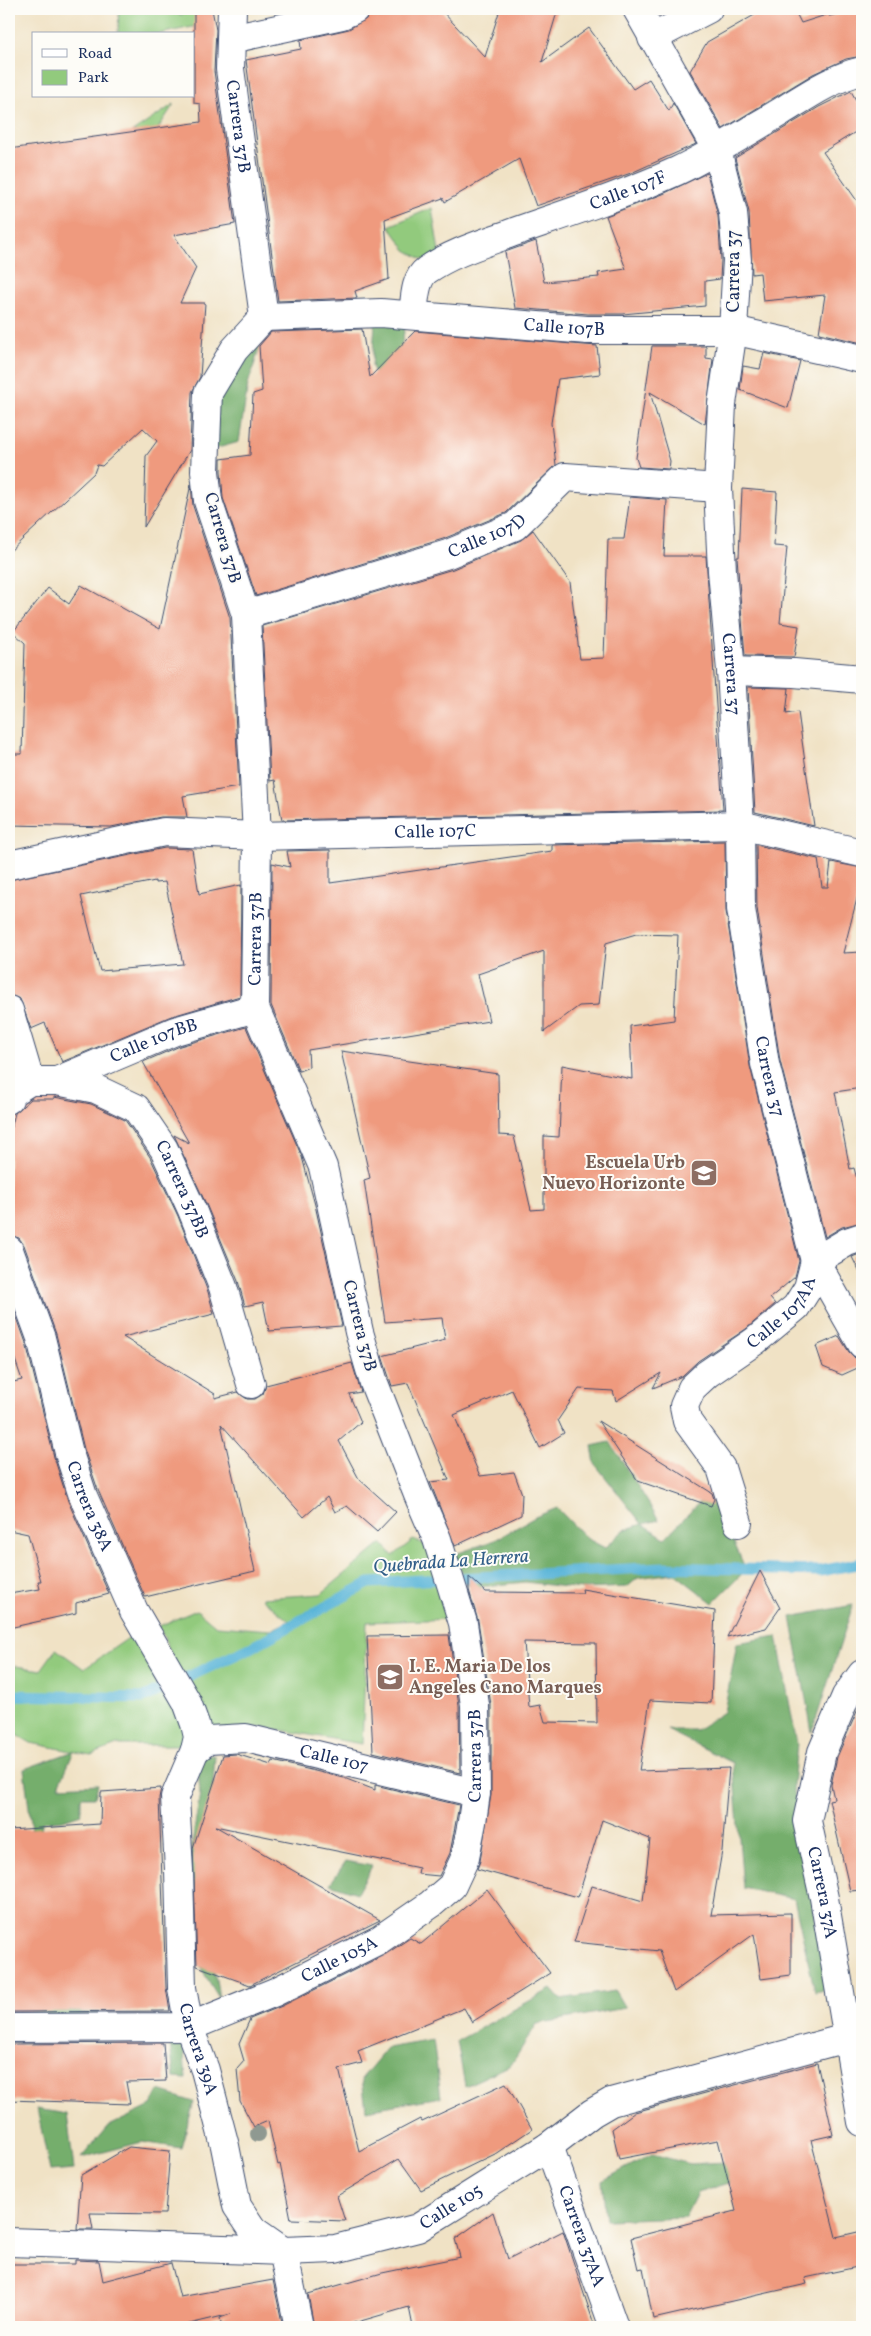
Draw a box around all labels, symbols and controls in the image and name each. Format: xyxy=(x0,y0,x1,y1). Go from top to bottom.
legend xyxy=(32,32,195,98)
text: Road xyxy=(78,44,112,65)
text: Park xyxy=(78,68,109,89)
street label: Carrera 37B xyxy=(219,78,257,175)
street label: Calle 107F xyxy=(586,165,670,217)
street label: Carrera 37 xyxy=(722,230,747,312)
street label: Calle 107B xyxy=(523,312,605,343)
street label: Carrera 37B xyxy=(197,490,247,586)
street label: Calle 107D xyxy=(444,509,532,565)
street label: Carrera 37 xyxy=(715,632,746,716)
street label: Calle 107C xyxy=(394,819,477,845)
street label: Carrera 37B xyxy=(243,892,269,986)
street label: Calle 107BB xyxy=(106,1013,201,1070)
street label: Carrera 37 xyxy=(748,1034,790,1120)
street label: Carrera 37BB xyxy=(149,1135,215,1242)
place label: Escuela Urb Nuevo Horizonte xyxy=(542,1151,685,1197)
school or university icon: Escuela Urb Nuevo Horizonte xyxy=(689,1158,719,1188)
street label: Calle 107AA xyxy=(742,1274,823,1355)
street label: Carrera 37B xyxy=(336,1278,382,1374)
street label: Carrera 38A xyxy=(60,1458,119,1556)
water label: Quebrada La Herrera xyxy=(372,1544,530,1580)
place label: I. E. Maria De los Angeles Cano Marques xyxy=(409,1655,602,1701)
school or university icon: I. E. Maria De los Angeles Cano Marques xyxy=(375,1662,405,1692)
street label: Carrera 37B xyxy=(462,1709,489,1804)
street label: Calle 107 xyxy=(297,1739,371,1779)
street label: Carrera 37A xyxy=(801,1844,843,1941)
street label: Calle 105A xyxy=(297,1930,382,1989)
street label: Carrera 39A xyxy=(172,2001,224,2098)
street label: Calle 105 xyxy=(415,2178,488,2236)
street label: Carrera 37AA xyxy=(552,2182,611,2291)

